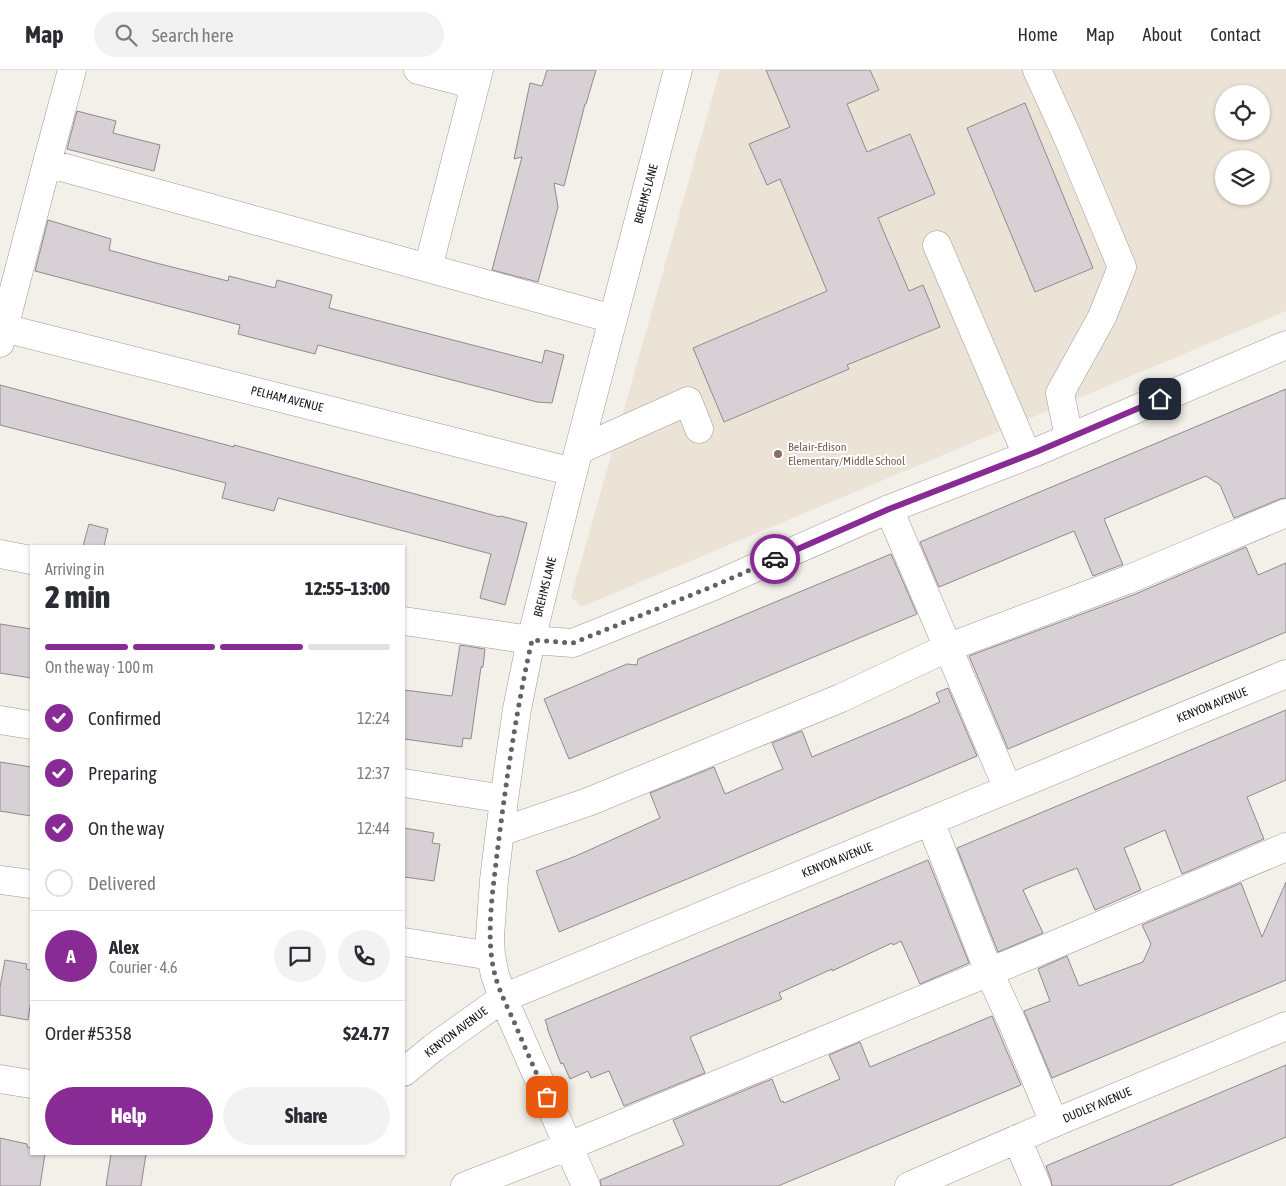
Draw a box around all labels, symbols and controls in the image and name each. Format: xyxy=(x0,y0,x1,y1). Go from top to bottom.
search box xyxy=(94,12,444,57)
text: Map xyxy=(25,21,64,48)
icon: search xyxy=(112,21,140,49)
text: Search here xyxy=(152,24,234,46)
text: Home xyxy=(1018,24,1058,45)
text: Map xyxy=(1086,24,1115,45)
text: About xyxy=(1143,24,1182,45)
text: Contact xyxy=(1210,24,1261,45)
map controls xyxy=(1215,85,1270,205)
button: locate xyxy=(1215,85,1270,140)
button: layers xyxy=(1215,150,1270,205)
street label: BREHMS LANE xyxy=(631,163,661,225)
pin xyxy=(1139,378,1181,420)
street label: PELHAM AVENUE xyxy=(249,383,325,415)
icon: home xyxy=(1146,385,1174,413)
place label: Belair-Edison Elementary/Middle School xyxy=(788,440,906,468)
marker: Belair-Edison Elementary/Middle School xyxy=(772,448,784,460)
courier xyxy=(750,534,800,584)
icon: car xyxy=(761,545,789,573)
street label: BREHMS LANE xyxy=(531,556,559,618)
text: Arriving in xyxy=(45,560,105,578)
text: 12:55–13:00 xyxy=(305,577,390,599)
text: 2 min xyxy=(45,578,110,615)
text: On the way · 100 m xyxy=(45,658,154,676)
street label: KENYON AVENUE xyxy=(1175,685,1249,725)
icon: check xyxy=(45,704,73,732)
text: Confirmed xyxy=(88,707,161,729)
text: 12:24 xyxy=(357,709,390,727)
icon: check xyxy=(45,759,73,787)
text: Preparing xyxy=(88,762,157,784)
text: 12:37 xyxy=(357,764,390,782)
icon: check xyxy=(45,814,73,842)
text: On the way xyxy=(88,817,165,839)
text: 12:44 xyxy=(357,819,390,837)
street label: KENYON AVENUE xyxy=(800,840,874,880)
text: Delivered xyxy=(88,872,156,894)
button: chat xyxy=(274,930,326,982)
button: phone xyxy=(338,930,390,982)
text: Alex xyxy=(109,936,139,958)
text: A xyxy=(66,945,76,967)
text: Courier · 4.6 xyxy=(109,958,178,976)
street label: KENYON AVENUE xyxy=(422,1004,490,1060)
text: Order #5358 xyxy=(45,1022,132,1044)
text: $24.77 xyxy=(343,1022,390,1044)
pin xyxy=(526,1076,568,1118)
icon: bag xyxy=(533,1083,561,1111)
street label: DUDLEY AVENUE xyxy=(1061,1084,1133,1126)
button: Help xyxy=(45,1087,213,1145)
button: Share xyxy=(223,1087,390,1145)

